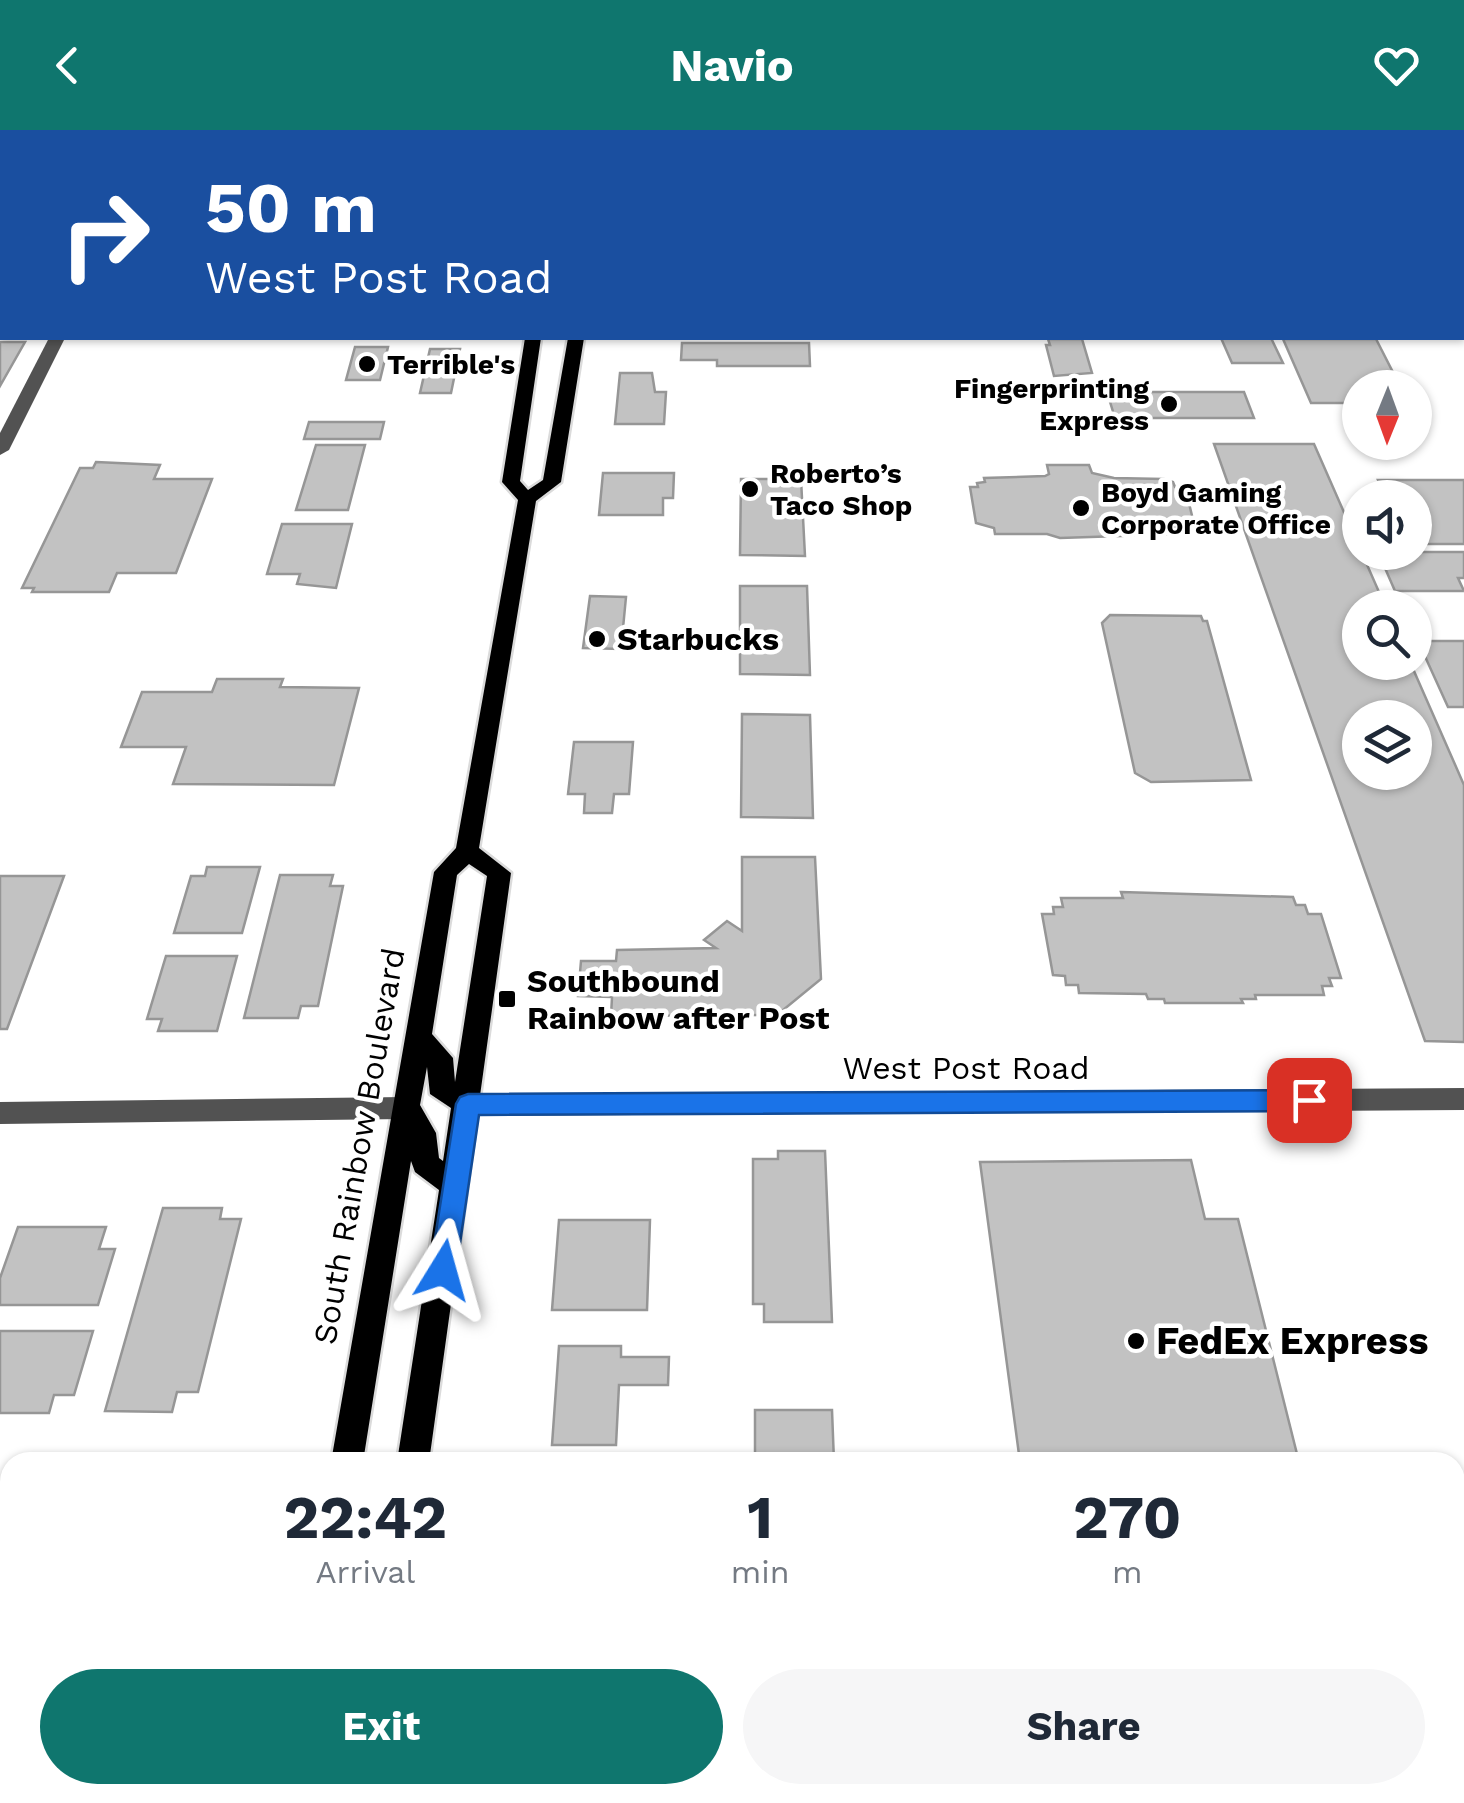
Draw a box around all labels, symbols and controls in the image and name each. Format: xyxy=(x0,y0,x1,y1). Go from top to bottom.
icon: back xyxy=(40,38,95,93)
icon: heart xyxy=(1369,38,1424,93)
text: Navio xyxy=(670,39,794,92)
text: 50 m xyxy=(205,167,377,249)
icon: right xyxy=(40,170,170,300)
text: West Post Road xyxy=(205,251,552,304)
place label: Terrible's xyxy=(387,348,515,381)
marker: Terrible's xyxy=(356,353,378,375)
north arrow xyxy=(1342,370,1432,460)
map controls xyxy=(1342,370,1432,790)
place label: Fingerprinting Express xyxy=(954,372,1149,437)
marker: Fingerprinting Express xyxy=(1158,393,1180,415)
place label: Roberto’s Taco Shop xyxy=(770,457,912,522)
place label: Boyd Gaming Corporate Office xyxy=(1101,476,1331,541)
marker: Roberto’s Taco Shop xyxy=(739,478,761,500)
button: sound xyxy=(1342,480,1432,570)
marker: Boyd Gaming Corporate Office xyxy=(1070,497,1092,519)
button: search xyxy=(1342,590,1432,680)
place label: Starbucks xyxy=(617,620,779,658)
marker: Starbucks xyxy=(586,628,608,650)
button: layers xyxy=(1342,700,1432,790)
street label: South Rainbow Boulevard xyxy=(305,945,413,1347)
place label: Southbound Rainbow after Post xyxy=(527,962,829,1037)
marker: Southbound Rainbow after Post xyxy=(496,988,518,1010)
street label: West Post Road xyxy=(842,1049,1090,1087)
pin xyxy=(1267,1058,1352,1143)
icon: arrive xyxy=(1282,1073,1337,1128)
position arrow xyxy=(391,1218,495,1322)
place label: FedEx Express xyxy=(1156,1319,1428,1363)
marker: FedEx Express xyxy=(1125,1330,1147,1352)
text: 22:42 xyxy=(284,1482,447,1553)
text: 1 xyxy=(747,1482,773,1553)
text: 270 xyxy=(1073,1482,1181,1553)
text: Arrival xyxy=(315,1553,415,1591)
text: min xyxy=(731,1553,790,1591)
text: m xyxy=(1112,1553,1142,1591)
button: Exit xyxy=(40,1669,723,1784)
button: Share xyxy=(743,1669,1425,1784)

